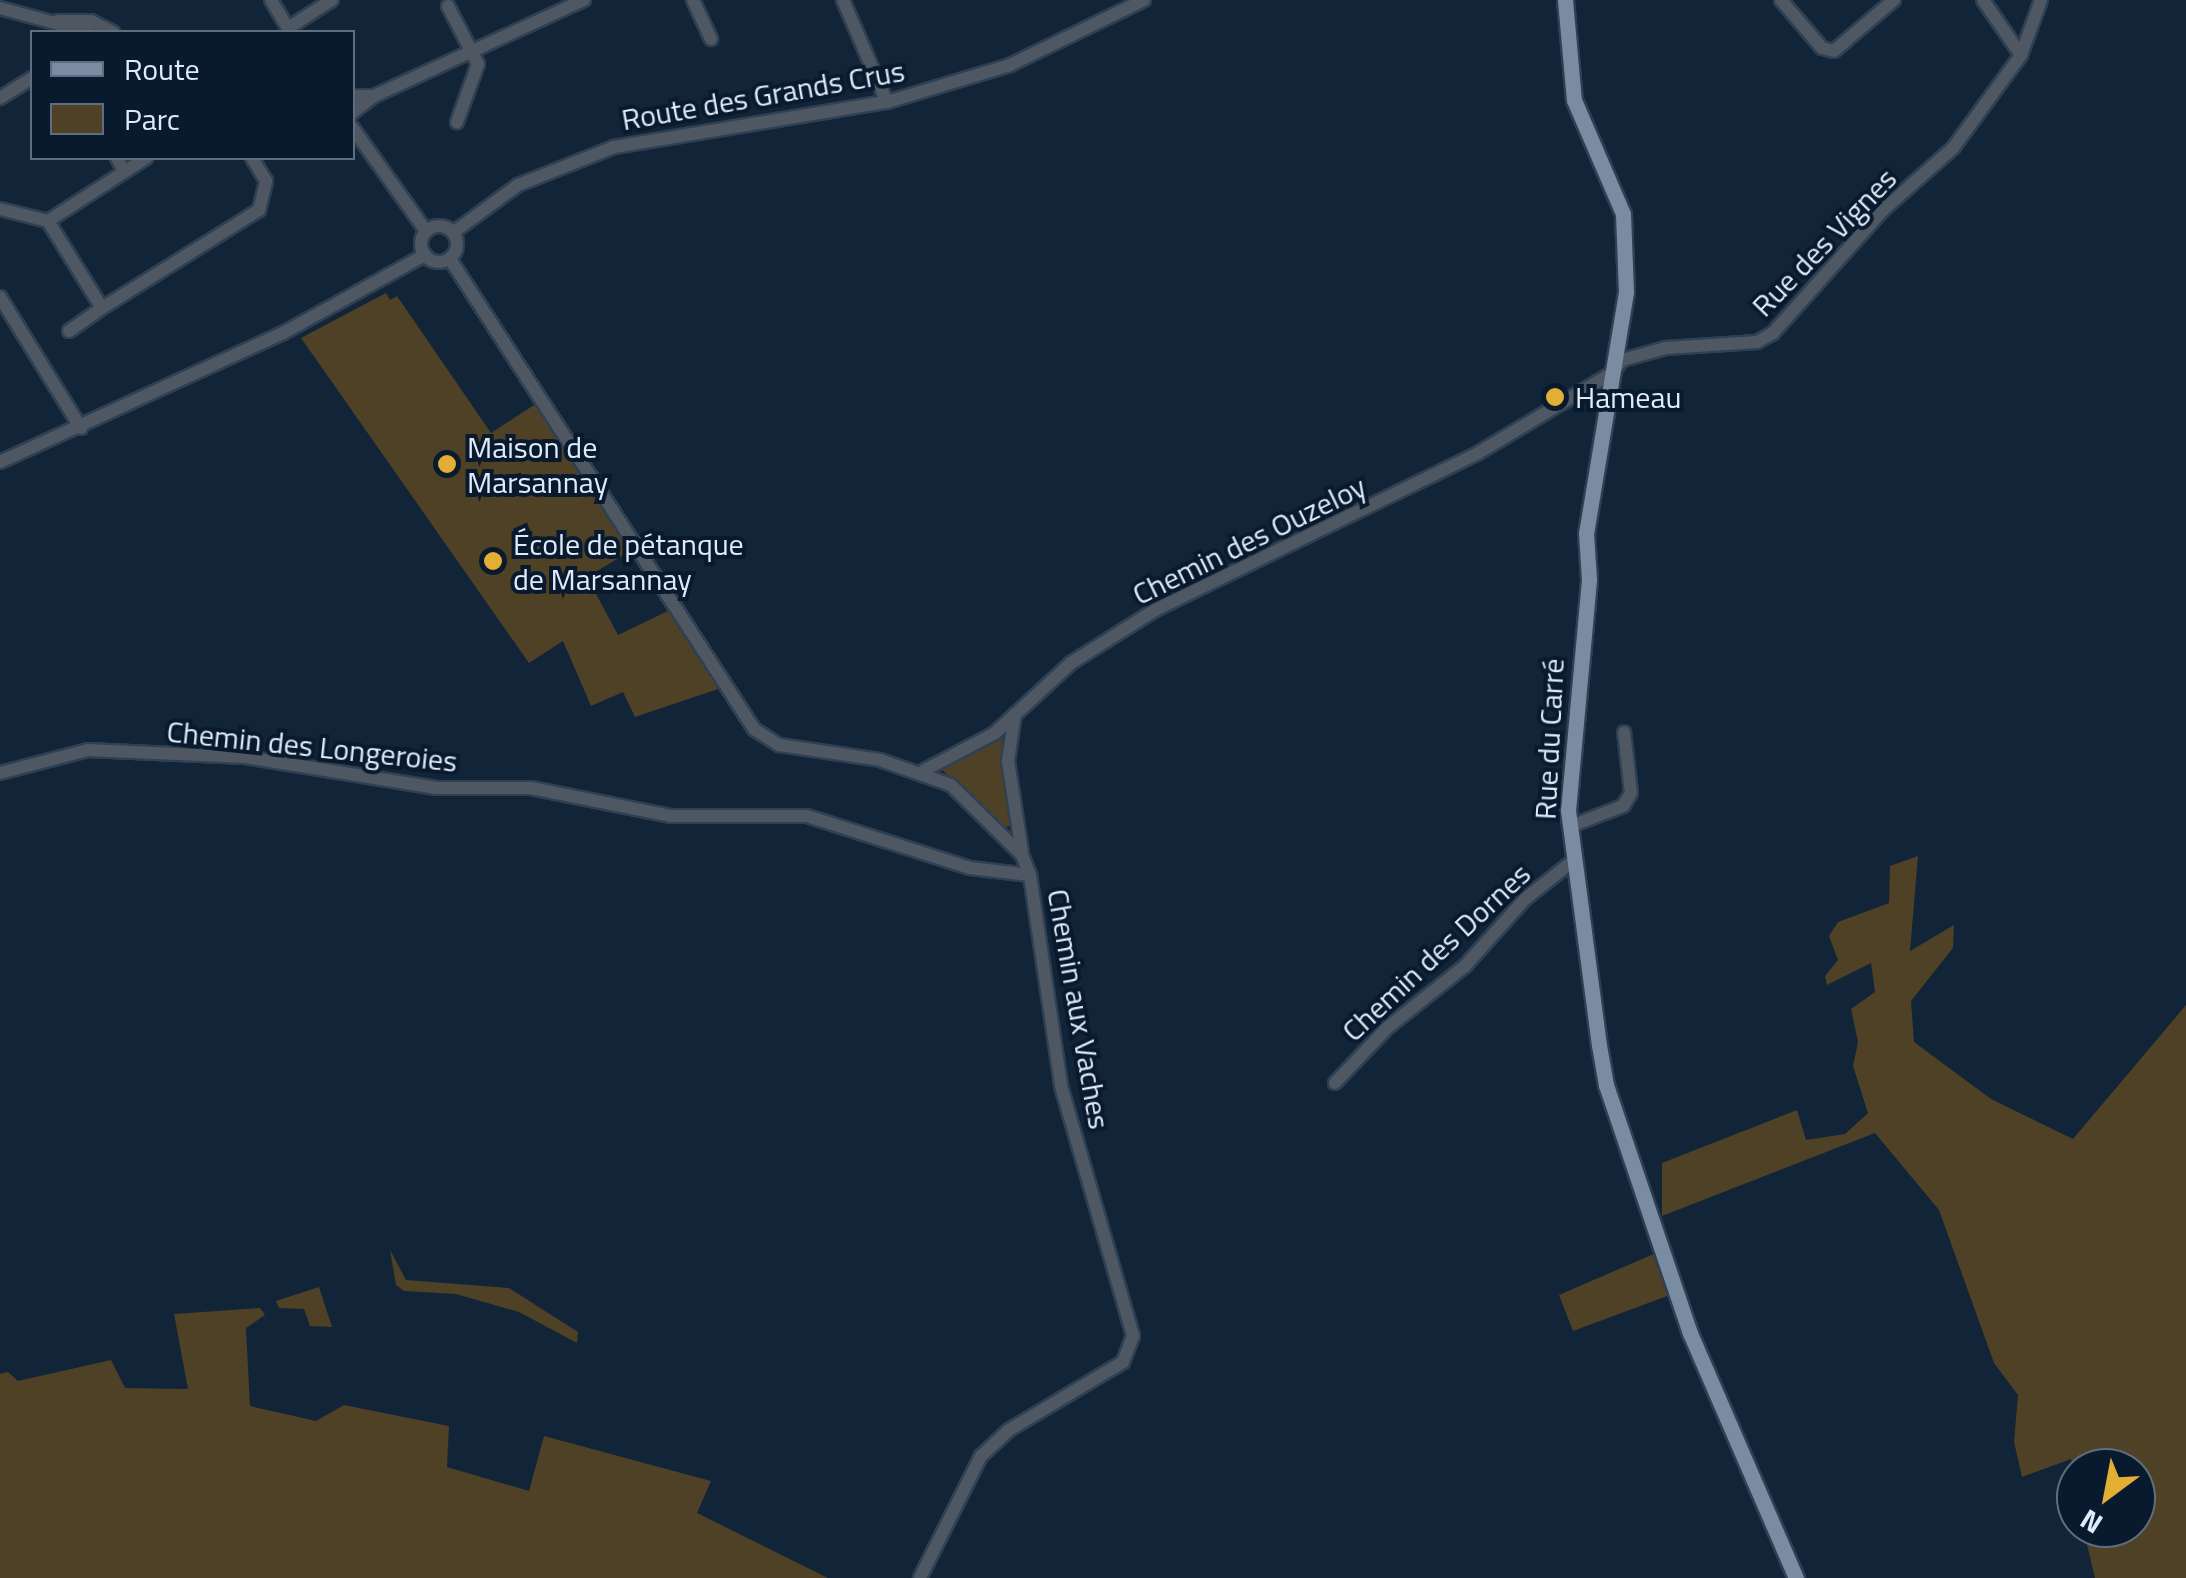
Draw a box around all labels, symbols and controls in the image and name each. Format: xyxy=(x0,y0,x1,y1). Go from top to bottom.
legend xyxy=(30,30,355,160)
text: Route xyxy=(124,46,200,92)
street label: Route des Grands Crus xyxy=(619,52,907,138)
text: Parc xyxy=(124,96,180,142)
street label: Rue des Vignes xyxy=(1744,160,1904,324)
place label: Hameau xyxy=(1575,379,1681,415)
marker: Hameau xyxy=(1544,386,1566,408)
place label: Maison de Marsannay xyxy=(467,429,608,500)
marker: Maison de Marsannay xyxy=(436,453,458,475)
street label: Chemin des Ouzeloy xyxy=(1127,468,1371,612)
place label: École de pétanque de Marsannay xyxy=(513,526,744,596)
marker: École de pétanque de Marsannay xyxy=(482,550,504,572)
street label: Rue du Carré xyxy=(1527,657,1571,821)
street label: Chemin des Longeroies xyxy=(165,713,459,779)
street label: Chemin des Dornes xyxy=(1334,856,1538,1048)
street label: Chemin aux Vaches xyxy=(1040,886,1118,1132)
north arrow xyxy=(2056,1448,2156,1548)
text: N xyxy=(2071,1499,2111,1546)

